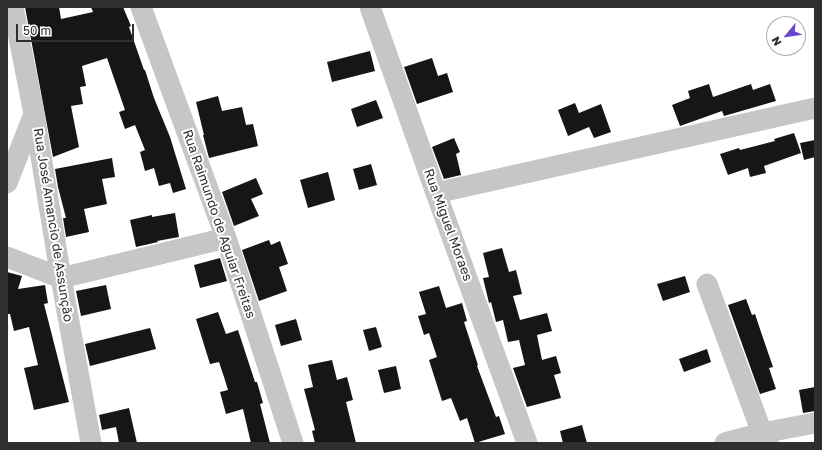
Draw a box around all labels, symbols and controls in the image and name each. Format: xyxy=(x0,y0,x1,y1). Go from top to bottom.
scale bar xyxy=(18,16,136,42)
north arrow xyxy=(766,16,806,56)
text: 50 m xyxy=(23,23,51,38)
text: N xyxy=(768,35,784,48)
street label: Rua José Amancio de Assunção xyxy=(30,127,76,323)
street label: Rua Raimundo de Aguiar Freitas xyxy=(179,128,259,320)
street label: Rua Miguel Moraes xyxy=(420,167,476,283)

